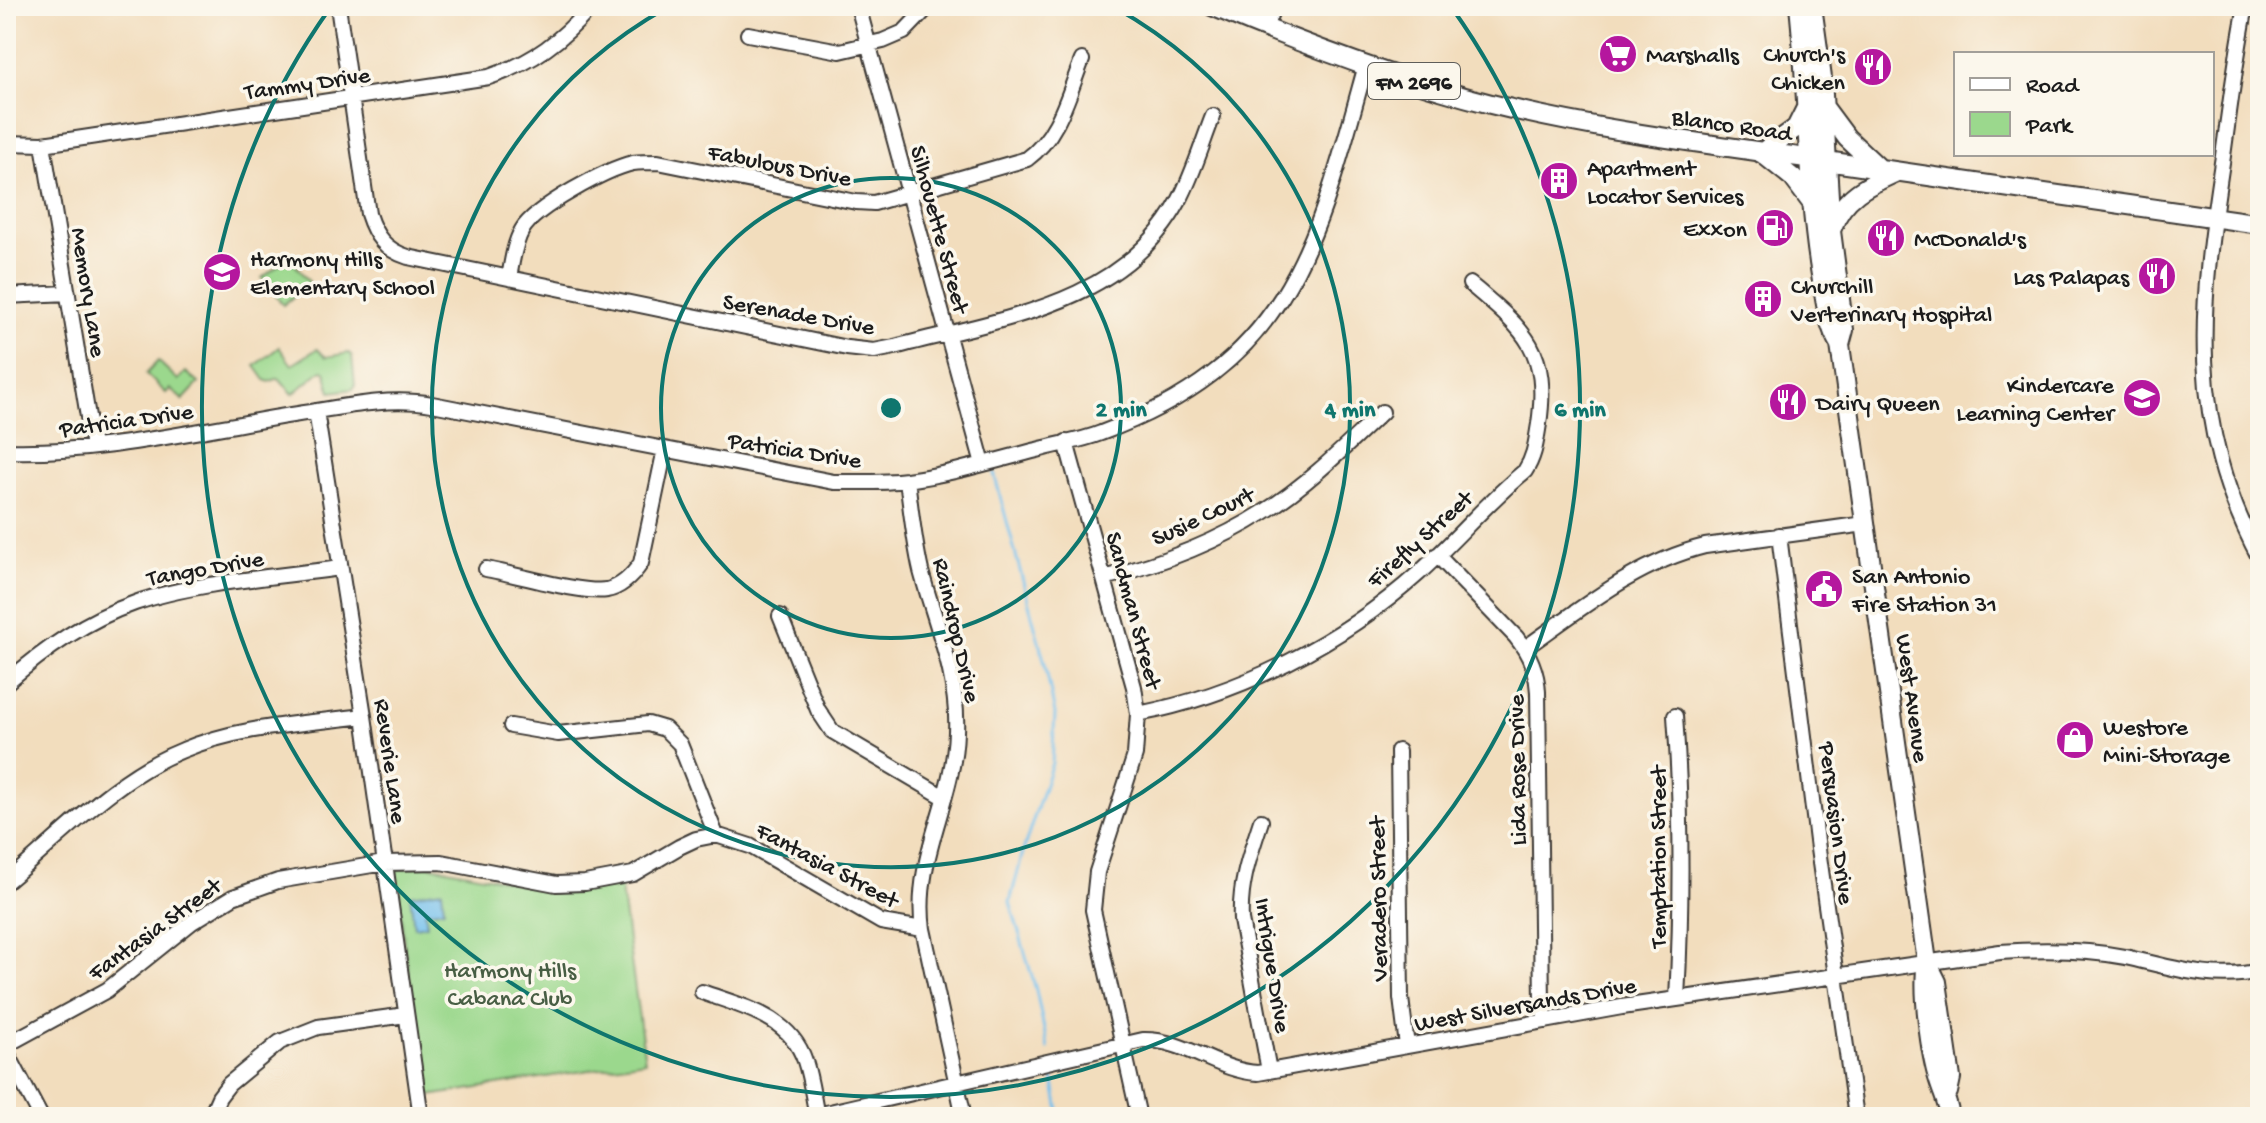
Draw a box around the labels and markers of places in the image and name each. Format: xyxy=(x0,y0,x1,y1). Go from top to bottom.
supermarket icon: Marshalls xyxy=(1597,33,1639,75)
place label: Church's Chicken xyxy=(1763,42,1846,99)
place label: Marshalls xyxy=(1646,43,1740,72)
restaurant icon: Church's Chicken xyxy=(1852,46,1894,88)
place label: Apartment Locator Services xyxy=(1587,156,1745,213)
building icon: Apartment Locator Services xyxy=(1538,160,1580,202)
fuel station icon: Exxon xyxy=(1754,207,1796,249)
place label: Exxon xyxy=(1683,217,1748,246)
restaurant icon: McDonald's xyxy=(1865,217,1907,259)
place label: McDonald's xyxy=(1914,227,2027,256)
place label: Harmony Hills Elementary School xyxy=(250,247,435,304)
school or university icon: Harmony Hills Elementary School xyxy=(201,251,243,293)
restaurant icon: Las Palapas xyxy=(2136,255,2178,297)
place label: Las Palapas xyxy=(2013,265,2130,294)
place label: Churchill Verterinary Hospital xyxy=(1790,274,1992,331)
building icon: Churchill Verterinary Hospital xyxy=(1742,278,1784,320)
place label: Kindercare Learning Center xyxy=(1956,373,2116,430)
school or university icon: Kindercare Learning Center xyxy=(2121,377,2163,419)
restaurant icon: Dairy Queen xyxy=(1767,381,1809,423)
place label: Dairy Queen xyxy=(1814,391,1940,420)
centre of rings xyxy=(877,394,905,422)
place label: San Antonio Fire Station 31 xyxy=(1851,564,1997,621)
public building icon: San Antonio Fire Station 31 xyxy=(1803,568,1845,610)
place label: Westore Mini-Storage xyxy=(2103,715,2231,772)
shop icon: Westore Mini-Storage xyxy=(2054,719,2096,761)

